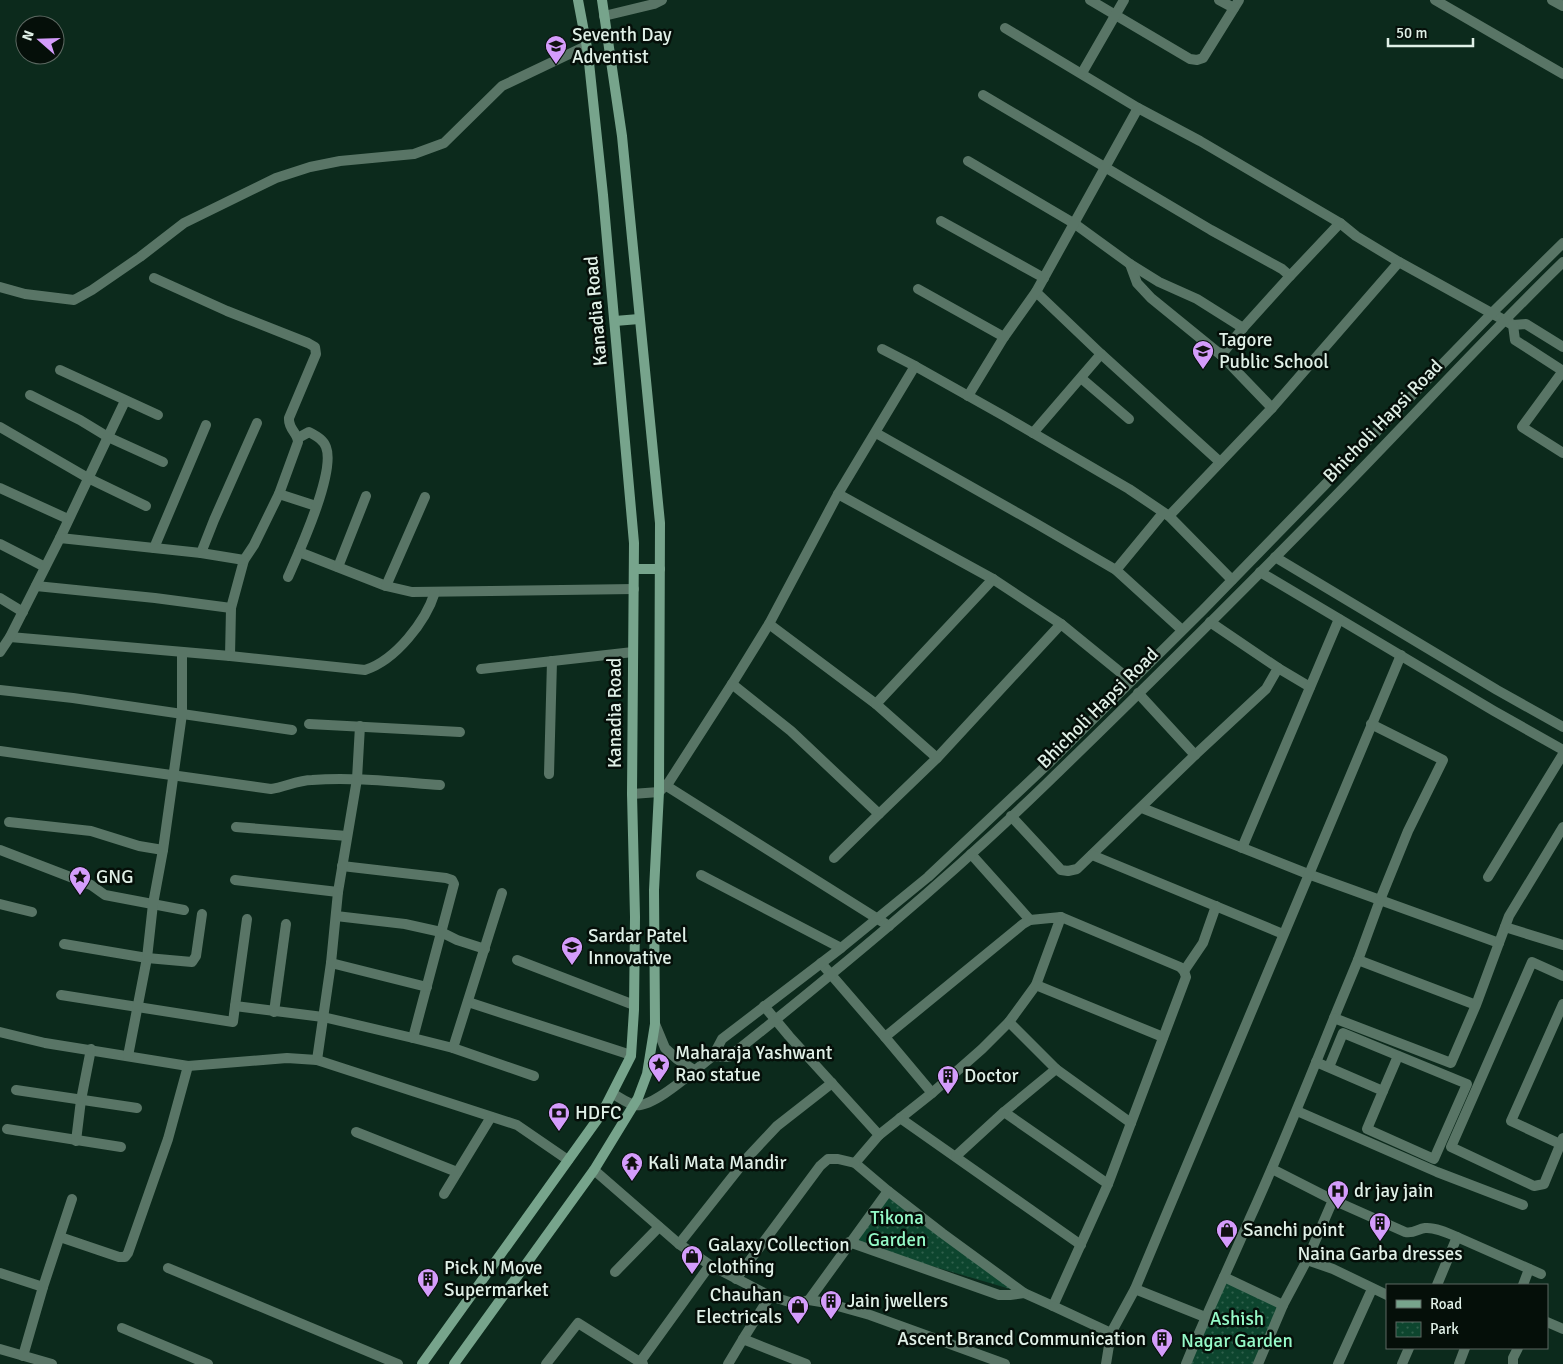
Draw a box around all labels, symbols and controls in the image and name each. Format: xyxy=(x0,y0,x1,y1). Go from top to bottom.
north arrow xyxy=(15,15,65,65)
scale bar xyxy=(1388,15,1473,47)
place label: Seventh Day Adventist xyxy=(572,23,672,69)
text: 50 m xyxy=(1396,24,1427,42)
text: N xyxy=(19,28,38,43)
school or university icon: Seventh Day Adventist xyxy=(544,34,568,65)
street label: Kanadia Road xyxy=(579,255,613,367)
place label: Tagore Public School xyxy=(1219,328,1329,374)
school or university icon: Tagore Public School xyxy=(1191,339,1215,370)
street label: Bhicholi Hapsi Road xyxy=(1318,354,1448,488)
street label: Bhicholi Hapsi Road xyxy=(1032,642,1164,774)
street label: Kanadia Road xyxy=(603,658,627,768)
place icon: GNG xyxy=(68,865,92,896)
place label: GNG xyxy=(96,865,133,889)
place label: Sardar Patel Innovative xyxy=(588,924,687,970)
school or university icon: Sardar Patel Innovative xyxy=(560,935,584,966)
place label: Maharaja Yashwant Rao statue xyxy=(675,1041,833,1087)
place icon: Maharaja Yashwant Rao statue xyxy=(647,1052,671,1083)
building icon: Doctor xyxy=(936,1064,960,1095)
place label: Doctor xyxy=(964,1064,1019,1088)
bank icon: HDFC xyxy=(547,1101,571,1132)
place label: HDFC xyxy=(575,1101,621,1125)
temple icon: Kali Mata Mandir xyxy=(620,1151,644,1182)
place label: Kali Mata Mandir xyxy=(648,1151,787,1175)
hospital icon: dr jay jain xyxy=(1326,1179,1350,1210)
place label: dr jay jain xyxy=(1354,1179,1433,1203)
park label: Tikona Garden xyxy=(868,1206,926,1252)
building icon: Naina Garba dresses xyxy=(1368,1211,1392,1242)
shop icon: Sanchi point xyxy=(1215,1218,1239,1249)
place label: Sanchi point xyxy=(1243,1218,1345,1242)
place label: Galaxy Collection clothing xyxy=(708,1233,850,1279)
place label: Naina Garba dresses xyxy=(1297,1242,1463,1266)
shop icon: Galaxy Collection clothing xyxy=(680,1244,704,1275)
place label: Pick N Move Supermarket xyxy=(444,1256,549,1302)
building icon: Pick N Move Supermarket xyxy=(416,1267,440,1298)
place label: Chauhan Electricals xyxy=(696,1283,782,1329)
legend xyxy=(1386,1284,1548,1349)
building icon: Jain jwellers xyxy=(819,1289,843,1320)
place label: Jain jwellers xyxy=(847,1289,948,1313)
shop icon: Chauhan Electricals xyxy=(786,1294,810,1325)
text: Road xyxy=(1430,1295,1462,1313)
park label: Ashish Nagar Garden xyxy=(1181,1307,1293,1353)
text: Park xyxy=(1430,1320,1459,1338)
place label: Ascent Brancd Communication xyxy=(897,1327,1146,1351)
building icon: Ascent Brancd Communication xyxy=(1150,1327,1174,1358)

